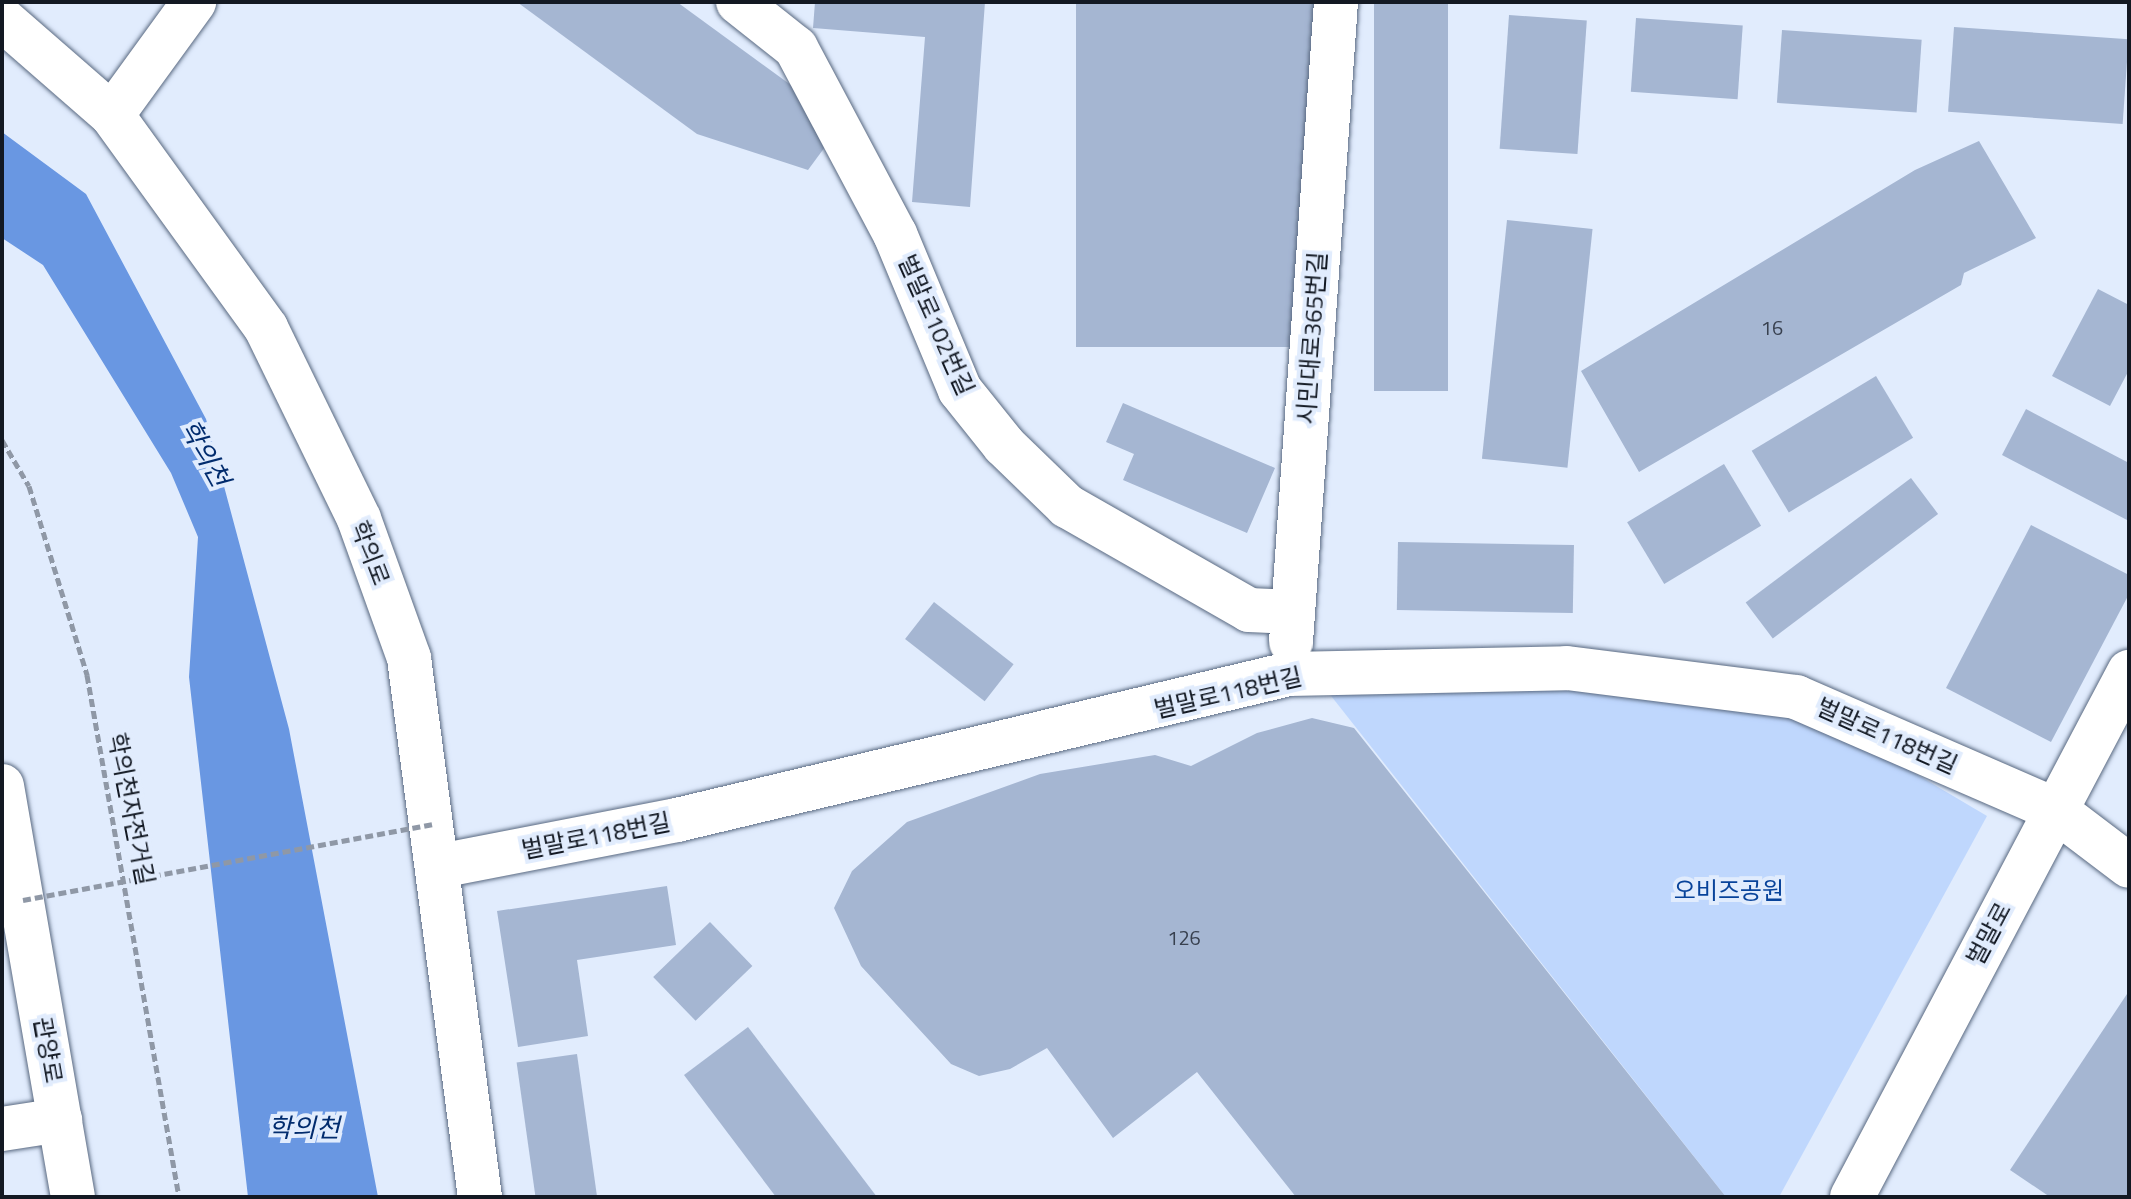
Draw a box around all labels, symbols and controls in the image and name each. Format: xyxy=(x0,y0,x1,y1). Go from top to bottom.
street label: 벌말로102번길 xyxy=(892,250,980,400)
street label: 시민대로365번길 xyxy=(1292,251,1332,425)
house number: 16 xyxy=(1761,315,1783,339)
water label: 학의천 xyxy=(174,414,236,492)
street label: 학의로 xyxy=(345,517,395,589)
street label: 벌말로118번길 xyxy=(1151,662,1305,724)
street label: 벌말로118번길 xyxy=(1812,692,1962,780)
street label: 학의천자전거길 xyxy=(102,730,160,888)
street label: 벌말로118번길 xyxy=(519,807,673,865)
park label: 오비즈공원 xyxy=(1674,877,1784,905)
street label: 벌말로 xyxy=(1961,898,2017,970)
house number: 126 xyxy=(1167,925,1201,949)
street label: 관양로 xyxy=(28,1015,68,1085)
water label: 학의천 xyxy=(268,1112,340,1144)

